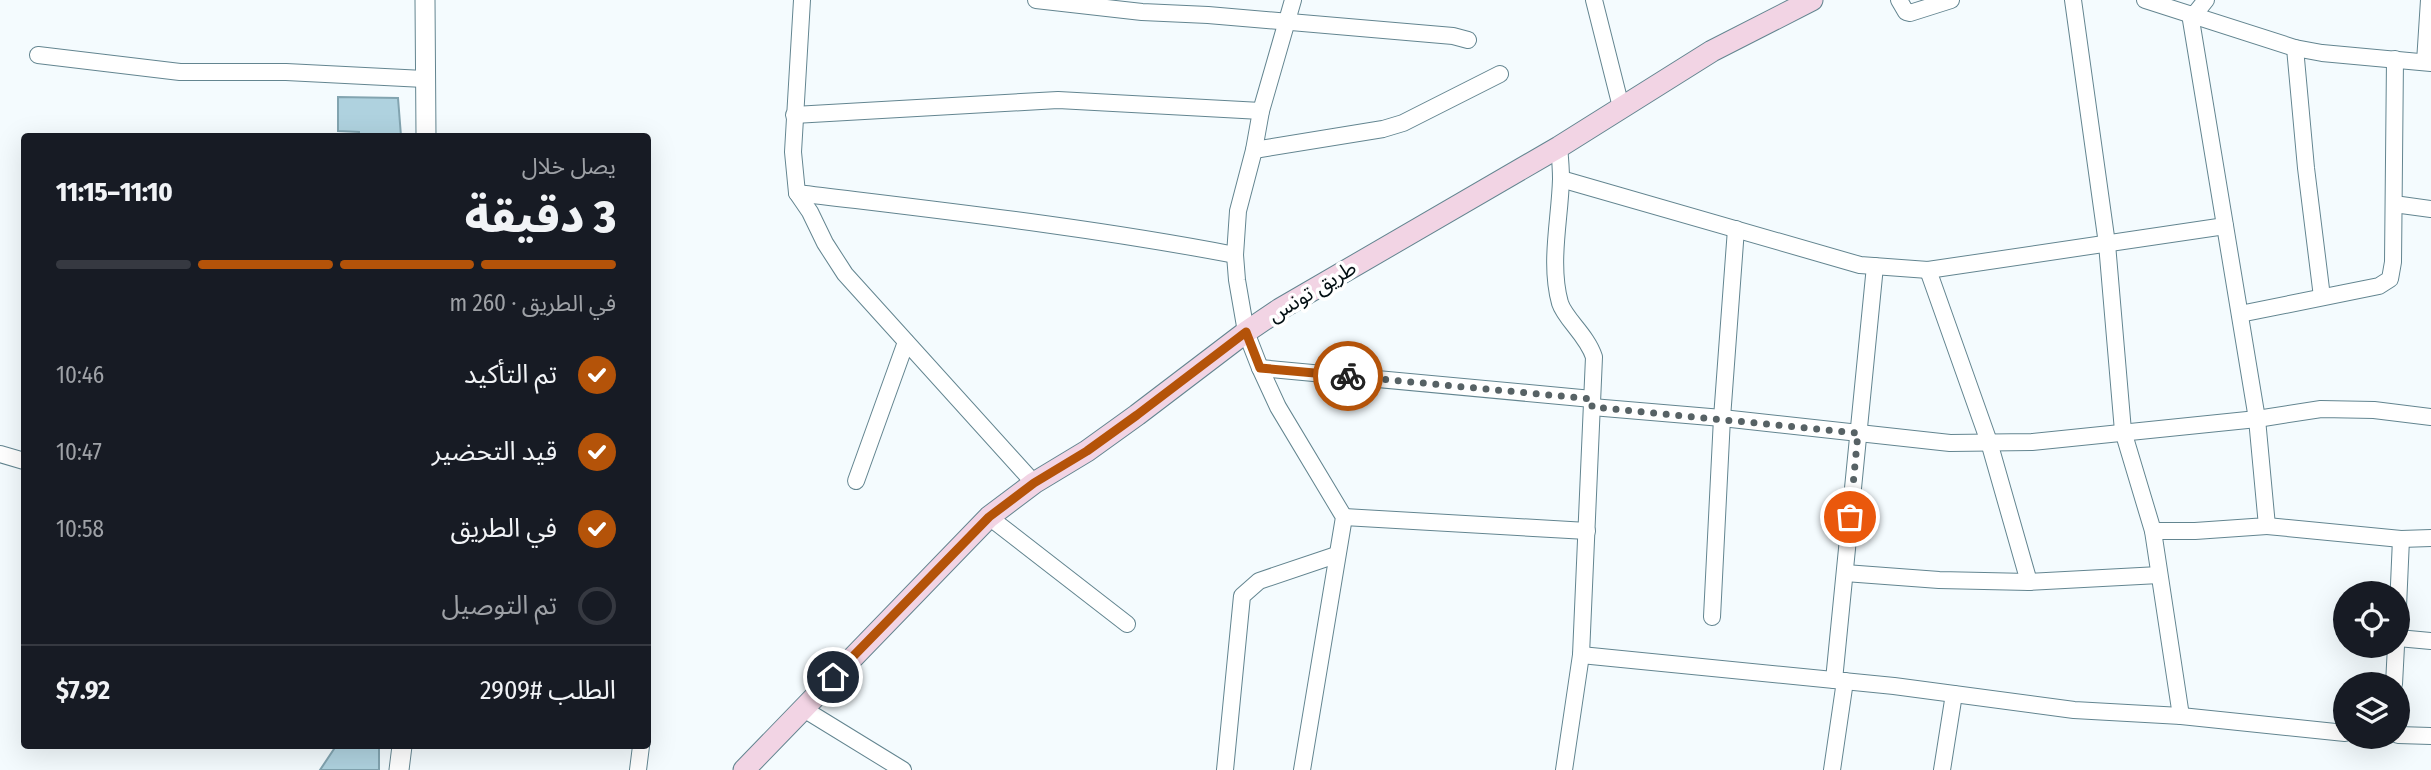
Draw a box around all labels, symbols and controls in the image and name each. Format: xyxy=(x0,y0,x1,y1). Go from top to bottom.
text: يصل خلال xyxy=(522,152,616,180)
text: 11:10–11:15 xyxy=(56,177,173,208)
text: 3 دقيقة xyxy=(465,189,616,244)
street label: طريق تونس xyxy=(1263,254,1361,328)
text: في الطريق · 260 m xyxy=(449,289,616,317)
courier xyxy=(1313,341,1383,411)
icon: check xyxy=(578,356,616,394)
icon: bike xyxy=(1329,357,1367,395)
text: تم التأكيد xyxy=(464,359,557,390)
text: 10:46 xyxy=(56,361,104,389)
icon: check xyxy=(578,433,616,471)
text: قيد التحضير xyxy=(432,436,557,467)
text: 10:47 xyxy=(56,438,102,466)
pin xyxy=(1820,487,1880,547)
icon: bag xyxy=(1831,498,1869,536)
icon: check xyxy=(578,510,616,548)
text: في الطريق xyxy=(450,513,557,544)
text: 10:58 xyxy=(56,515,104,543)
map controls xyxy=(2333,581,2410,749)
button: locate xyxy=(2333,581,2410,658)
text: تم التوصيل xyxy=(441,590,557,621)
pin xyxy=(803,647,863,707)
icon: home xyxy=(814,658,852,696)
button: layers xyxy=(2333,672,2410,749)
text: $7.92 xyxy=(56,675,110,706)
text: الطلب #2909 xyxy=(480,675,616,706)

